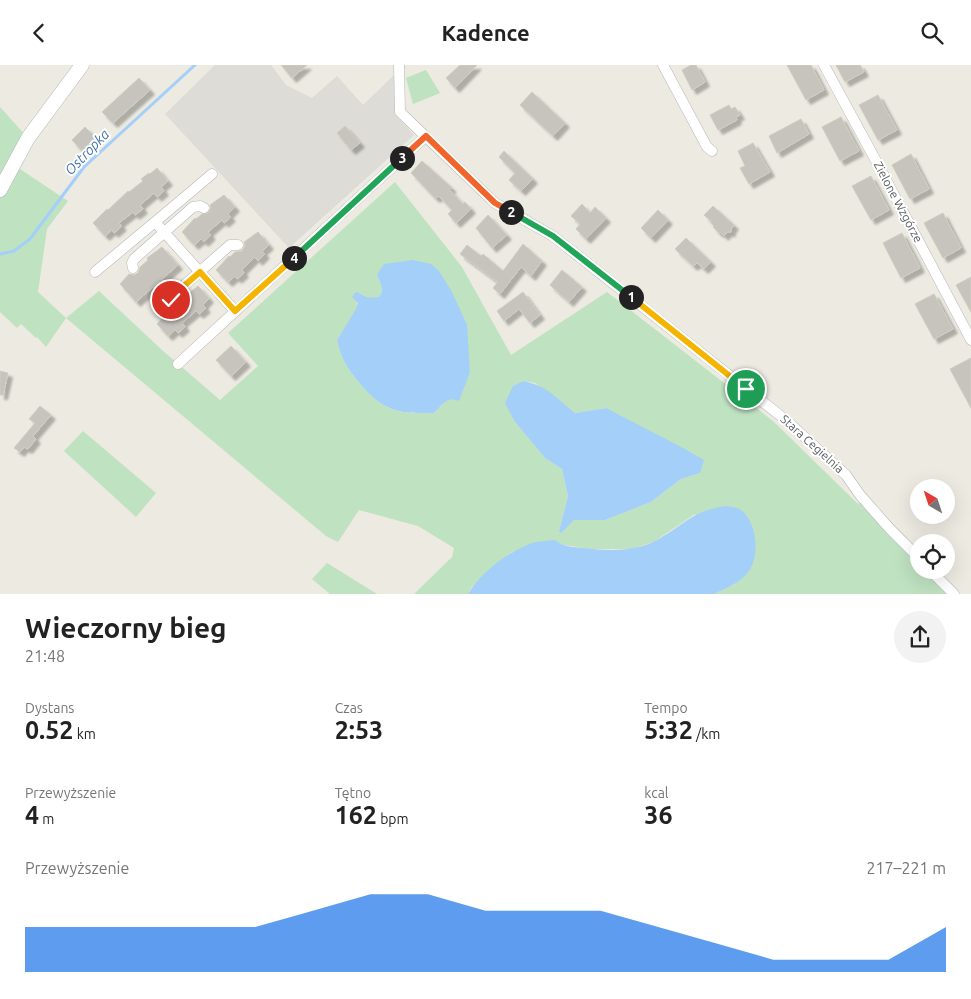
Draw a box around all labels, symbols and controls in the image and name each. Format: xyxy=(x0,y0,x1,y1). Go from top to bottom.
icon: back xyxy=(25,19,53,47)
icon: search xyxy=(918,19,946,47)
text: Kadence xyxy=(441,20,530,45)
water label: Ostropka xyxy=(62,126,113,178)
pin: 3 xyxy=(390,145,414,171)
text: 3 xyxy=(399,150,406,166)
street label: Zielone Wzgórze xyxy=(872,159,925,244)
pin: 2 xyxy=(498,199,524,225)
text: 2 xyxy=(508,204,515,220)
pin: 4 xyxy=(282,245,306,271)
text: 4 xyxy=(291,250,298,266)
pin xyxy=(150,279,192,321)
pin: 1 xyxy=(618,285,644,309)
icon: check xyxy=(157,286,185,314)
text: 1 xyxy=(628,289,635,305)
pin xyxy=(725,368,767,410)
icon: arrive xyxy=(732,375,760,403)
street label: Stara Cegielnia xyxy=(778,412,846,475)
north arrow xyxy=(910,479,955,524)
map controls xyxy=(910,479,955,579)
button: locate xyxy=(910,534,955,579)
button: share xyxy=(894,611,946,663)
text: Wieczorny bieg xyxy=(25,612,227,643)
text: 21:48 xyxy=(25,647,65,665)
text: Dystans xyxy=(25,700,74,716)
text: Czas xyxy=(335,700,363,716)
text: Tempo xyxy=(644,700,688,716)
text: 0.52 xyxy=(25,716,73,744)
text: 2:53 xyxy=(335,716,383,744)
text: 5:32 xyxy=(644,716,693,744)
text: km xyxy=(73,726,96,742)
text: /km xyxy=(693,726,720,742)
text: Przewyższenie xyxy=(25,785,116,801)
text: Tętno xyxy=(335,785,371,801)
text: kcal xyxy=(644,785,669,801)
text: 4 xyxy=(25,801,39,829)
text: 162 xyxy=(335,801,377,829)
text: 36 xyxy=(644,801,673,829)
text: m xyxy=(39,811,54,827)
text: bpm xyxy=(377,811,409,827)
text: Przewyższenie xyxy=(25,859,129,877)
text: 217–221 m xyxy=(866,859,946,877)

